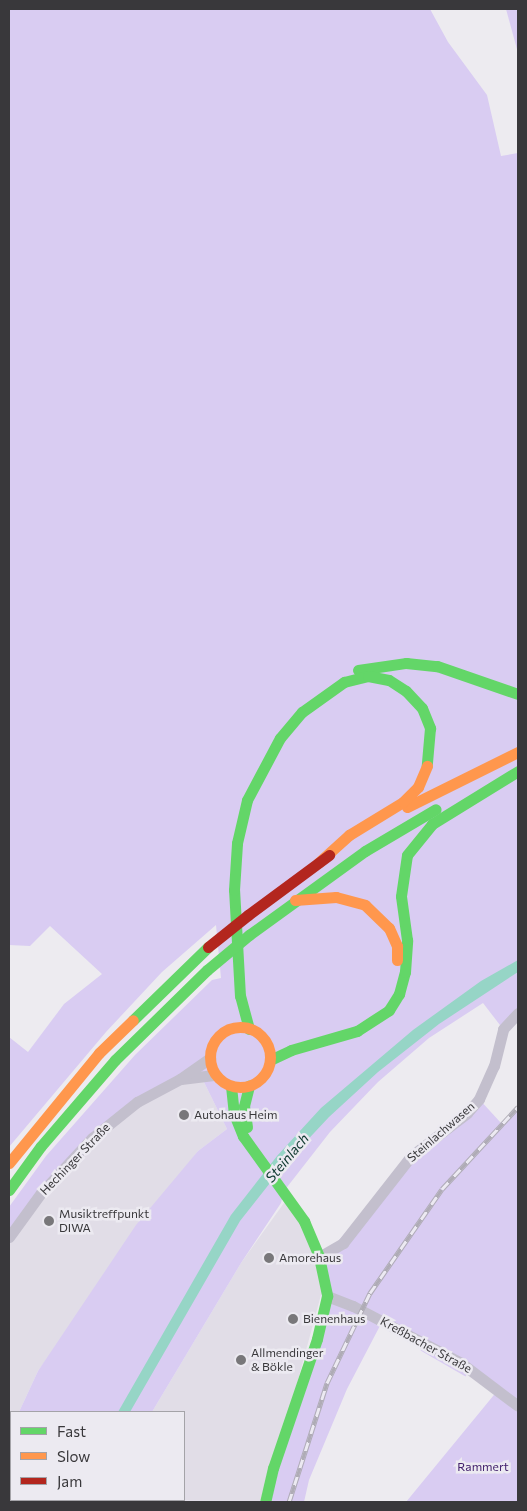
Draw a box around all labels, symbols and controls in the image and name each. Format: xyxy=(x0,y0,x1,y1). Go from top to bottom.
street label: Steinlachwasen xyxy=(404,1099,478,1165)
place label: Autohaus Heim xyxy=(194,1108,277,1122)
marker: Autohaus Heim xyxy=(178,1109,190,1121)
street label: Hechinger Straße xyxy=(37,1120,113,1198)
water label: Steinlach xyxy=(262,1130,312,1186)
place label: Musiktreffpunkt DIWA xyxy=(59,1207,149,1235)
marker: Musiktreffpunkt DIWA xyxy=(43,1215,55,1227)
place label: Amorehaus xyxy=(279,1251,341,1265)
marker: Amorehaus xyxy=(263,1252,275,1264)
place label: Bienenhaus xyxy=(303,1312,366,1326)
marker: Bienenhaus xyxy=(287,1313,299,1325)
street label: Kreßbacher Straße xyxy=(378,1314,474,1376)
place label: Allmendinger & Bökle xyxy=(251,1346,323,1374)
marker: Allmendinger & Bökle xyxy=(235,1354,247,1366)
legend xyxy=(10,1411,185,1501)
text: Fast xyxy=(57,1422,86,1440)
text: Slow xyxy=(57,1447,90,1465)
park label: Rammert xyxy=(457,1460,509,1474)
text: Jam xyxy=(57,1472,82,1490)

